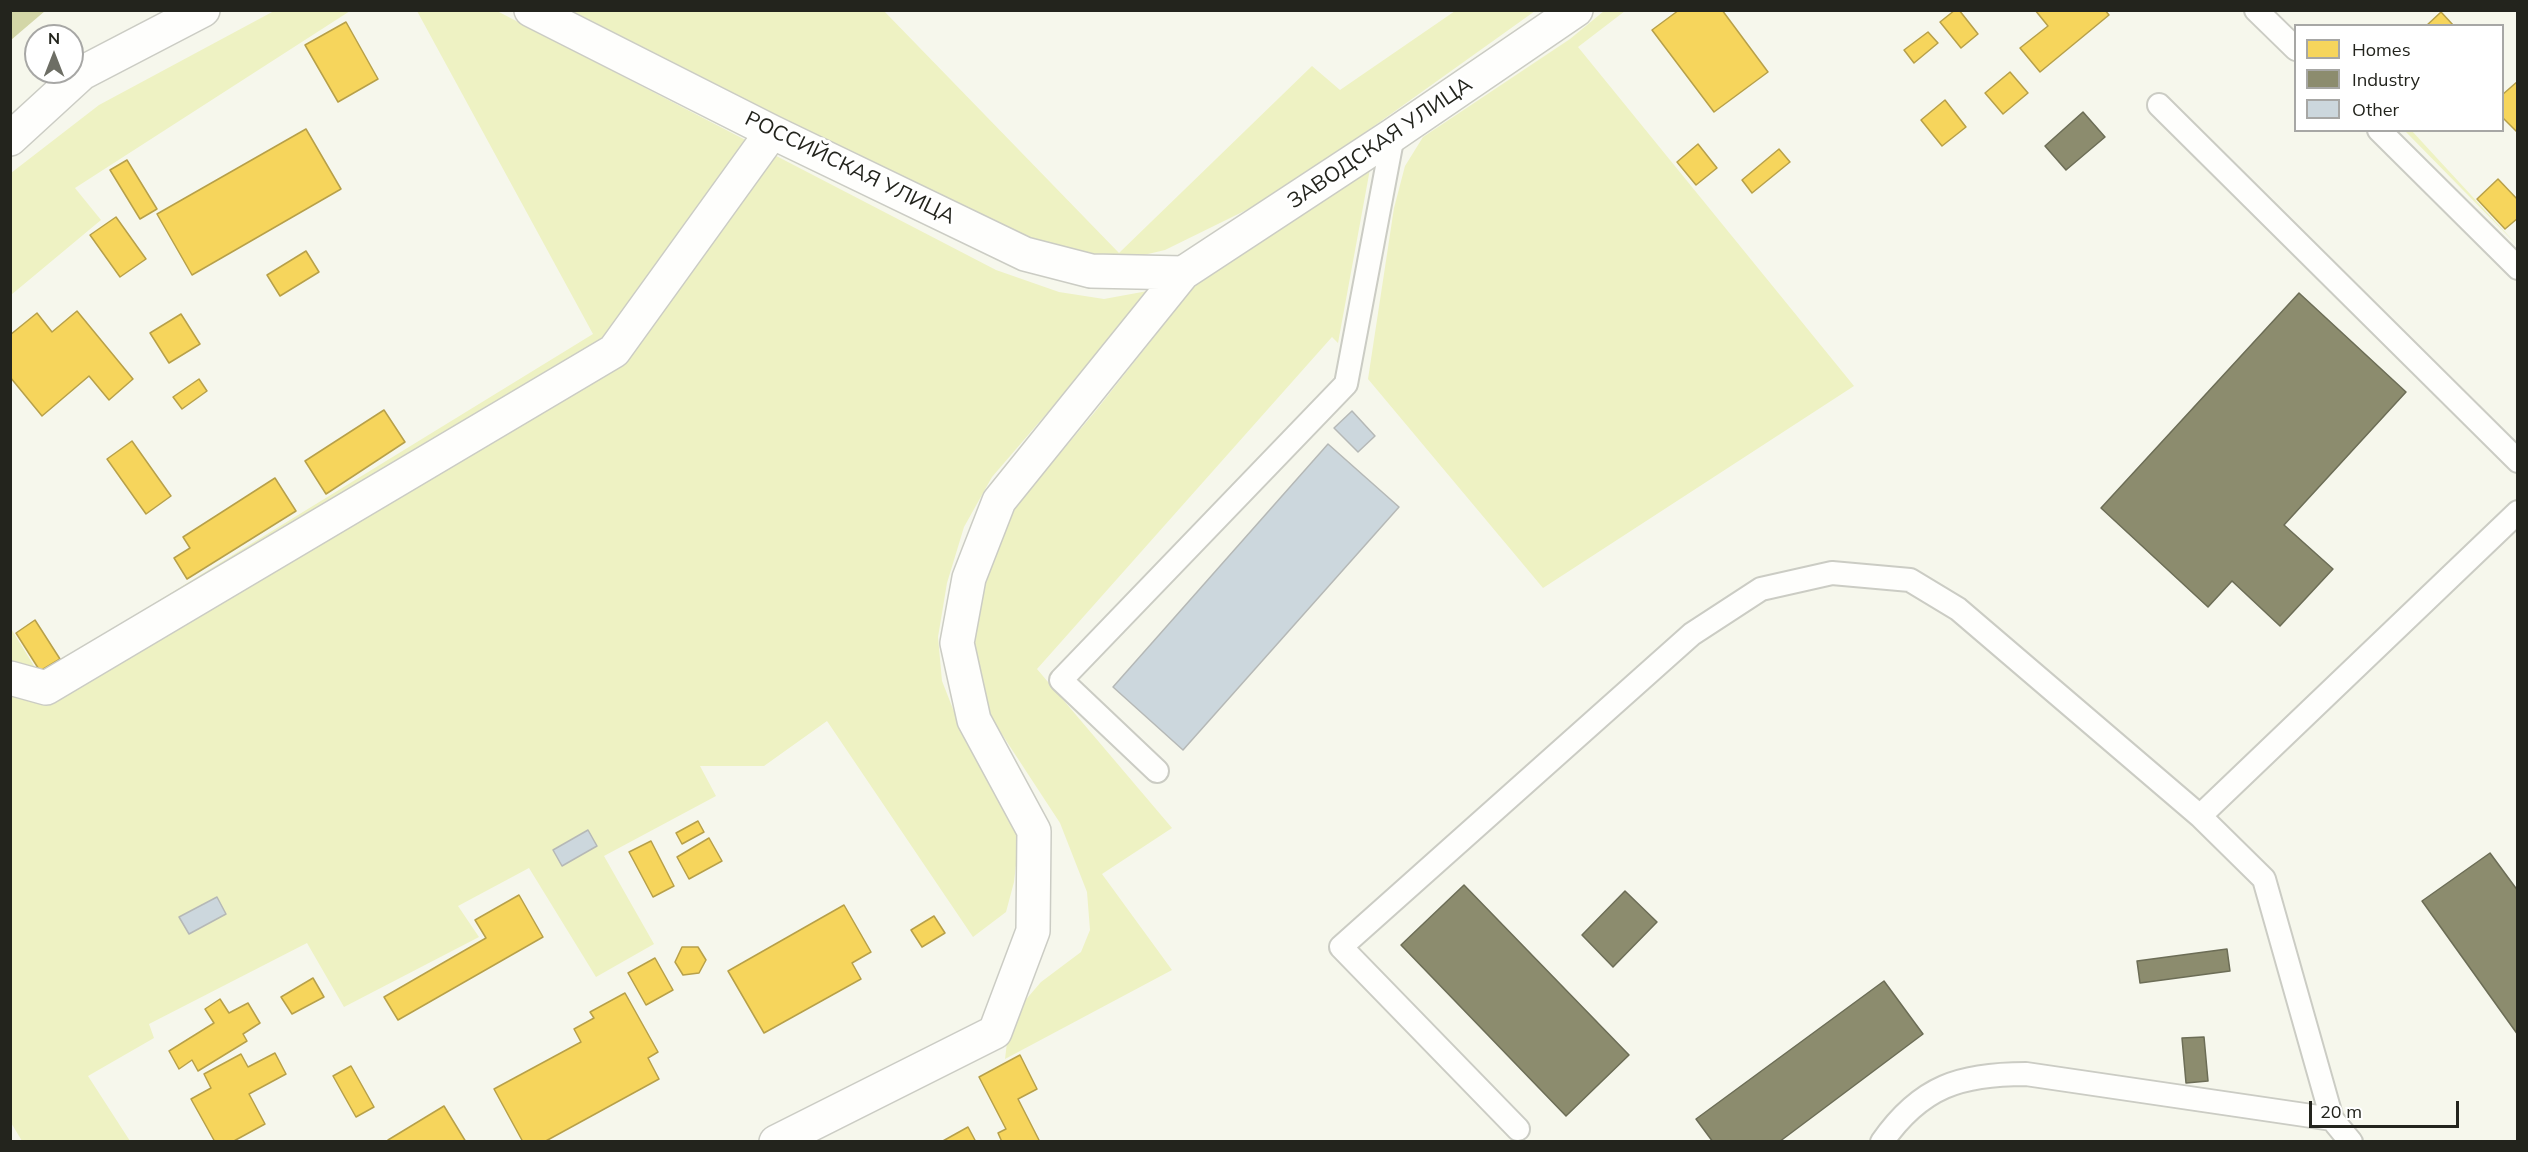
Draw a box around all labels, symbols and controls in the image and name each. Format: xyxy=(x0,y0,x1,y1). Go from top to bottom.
north arrow xyxy=(24,24,84,84)
legend xyxy=(2294,24,2504,132)
text: N xyxy=(48,28,60,48)
text: Homes xyxy=(2352,38,2411,61)
text: Industry xyxy=(2352,68,2420,91)
street label: ЗАВОДСКАЯ УЛИЦА xyxy=(1283,72,1477,214)
text: Other xyxy=(2352,98,2399,121)
street label: РОССИЙСКАЯ УЛИЦА xyxy=(741,106,959,230)
scale bar xyxy=(2312,1089,2462,1127)
text: 20 m xyxy=(2320,1100,2362,1123)

